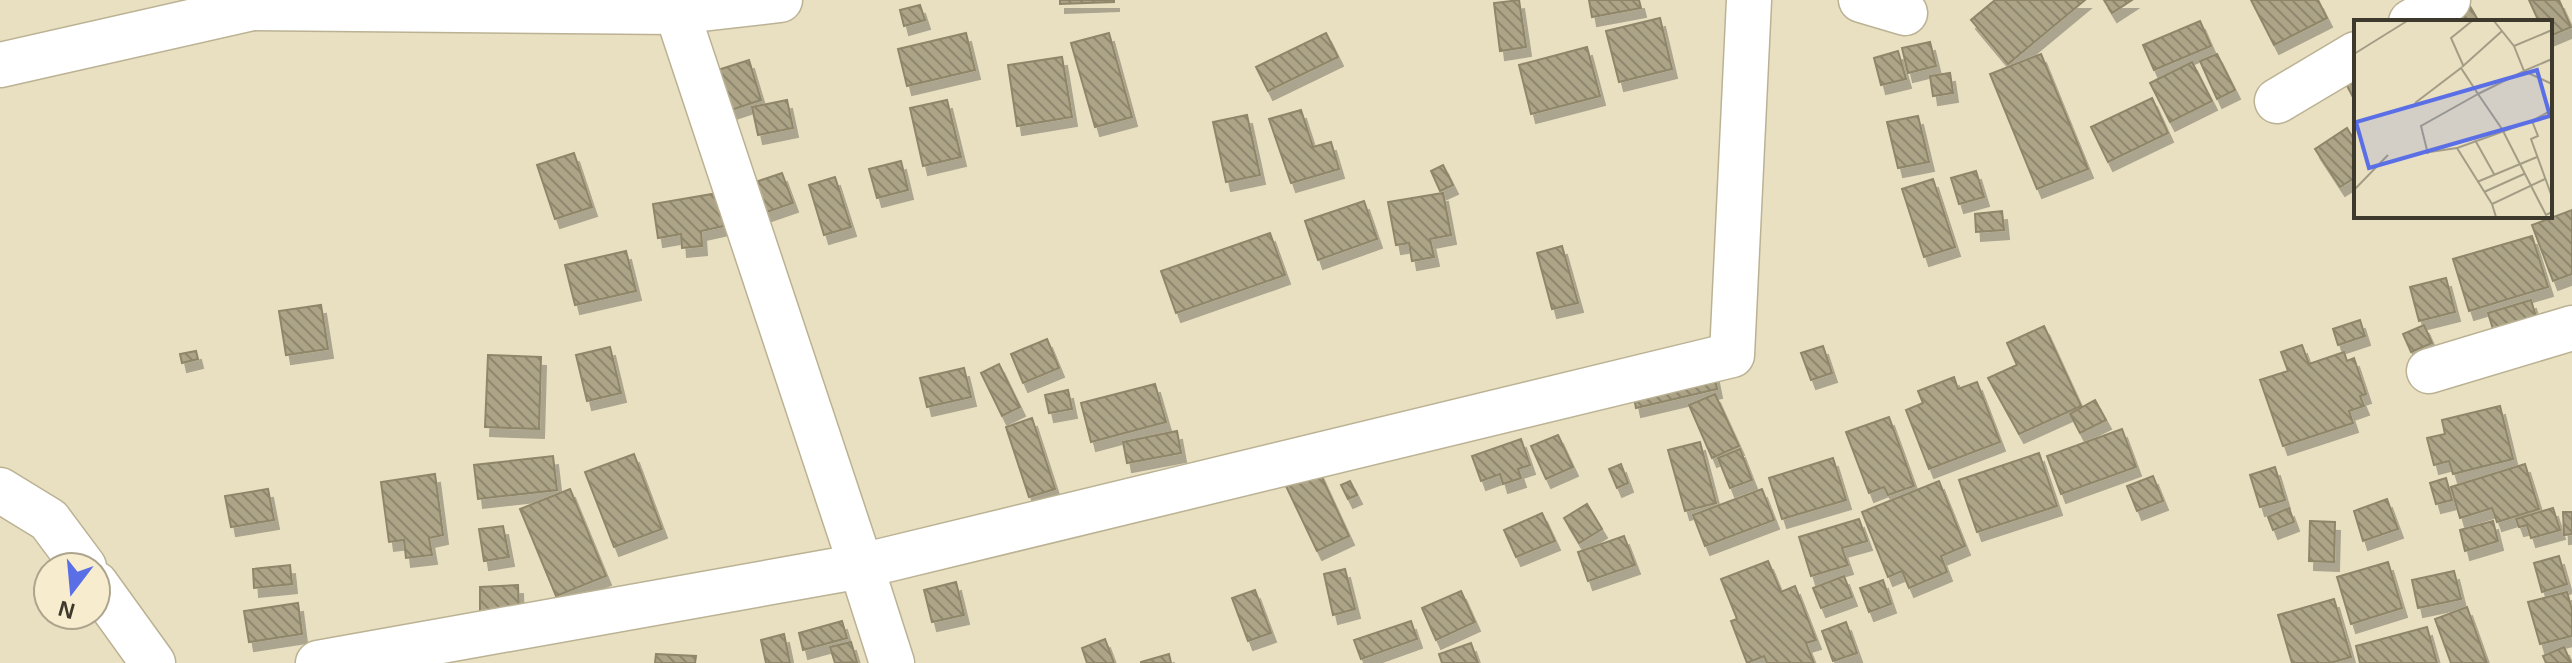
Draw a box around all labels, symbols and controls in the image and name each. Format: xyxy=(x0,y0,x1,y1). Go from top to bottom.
inset map xyxy=(2354,20,2552,218)
north arrow xyxy=(32,551,112,631)
text: N xyxy=(56,596,78,624)

